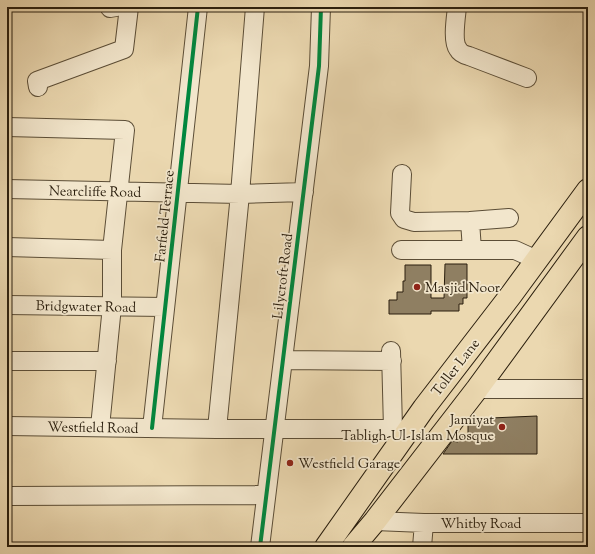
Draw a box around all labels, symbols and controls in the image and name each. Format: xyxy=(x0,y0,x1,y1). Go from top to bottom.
street label: Farfield Terrace xyxy=(151,169,181,263)
street label: Nearcliffe Road xyxy=(49,182,141,204)
street label: Lilycroft Road xyxy=(269,232,299,320)
place label: Masjid Noor xyxy=(425,279,501,299)
marker: Masjid Noor xyxy=(412,282,422,292)
street label: Bridgwater Road xyxy=(36,297,136,319)
street label: Toller Lane xyxy=(428,335,485,401)
place label: Jamiyat Tabligh-Ul-Islam Mosque xyxy=(341,411,494,447)
street label: Westfield Road xyxy=(47,418,139,440)
marker: Jamiyat Tabligh-Ul-Islam Mosque xyxy=(497,422,507,432)
place label: Westfield Garage xyxy=(298,455,400,475)
marker: Westfield Garage xyxy=(285,458,295,468)
street label: Whitby Road xyxy=(441,515,522,535)

